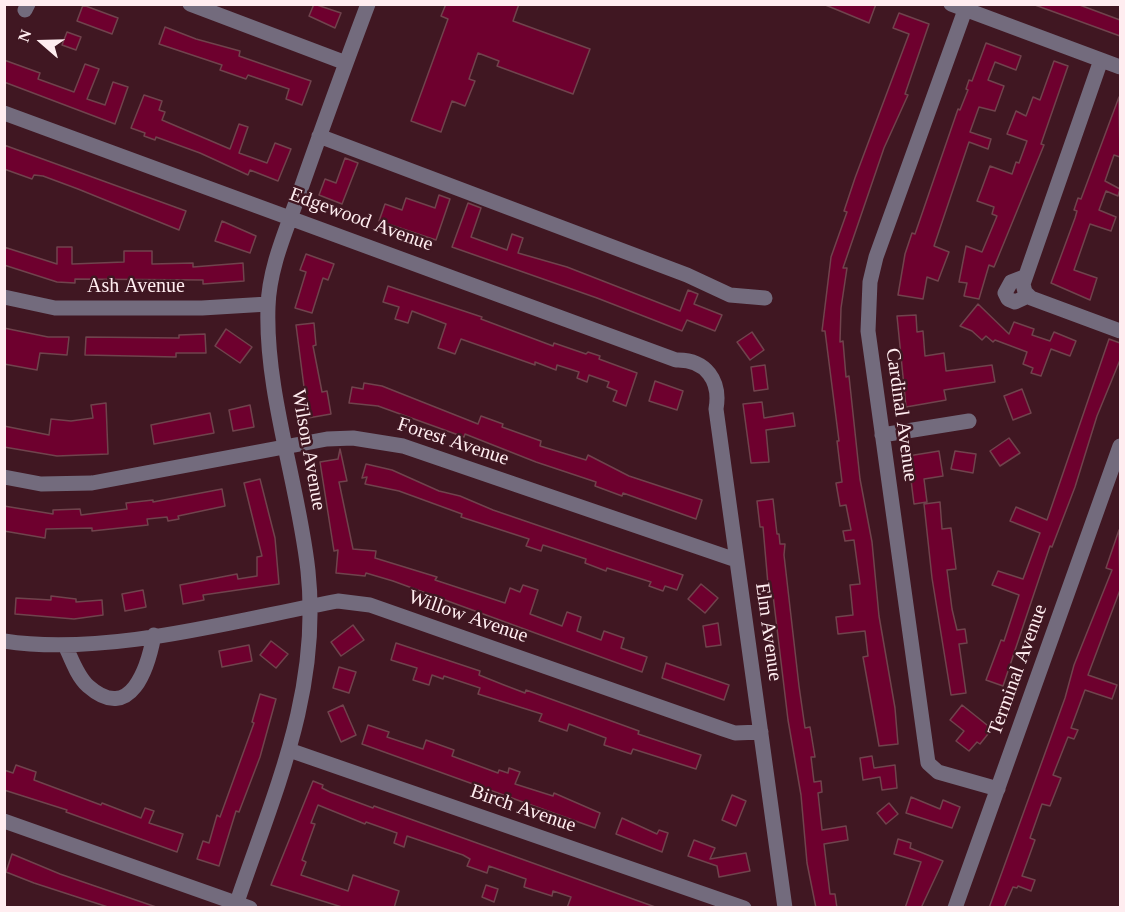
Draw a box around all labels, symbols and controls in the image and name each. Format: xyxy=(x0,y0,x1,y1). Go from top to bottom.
north arrow xyxy=(12,12,72,72)
text: N xyxy=(15,27,35,44)
street label: Edgewood Avenue xyxy=(286,183,436,257)
street label: Ash Avenue xyxy=(87,275,185,299)
street label: Cardinal Avenue xyxy=(880,347,922,483)
street label: Wilson Avenue xyxy=(286,388,330,512)
street label: Forest Avenue xyxy=(394,413,512,471)
street label: Elm Avenue xyxy=(749,581,787,683)
street label: Willow Avenue xyxy=(405,585,531,649)
street label: Terminal Avenue xyxy=(983,601,1053,739)
street label: Birch Avenue xyxy=(467,780,579,838)

